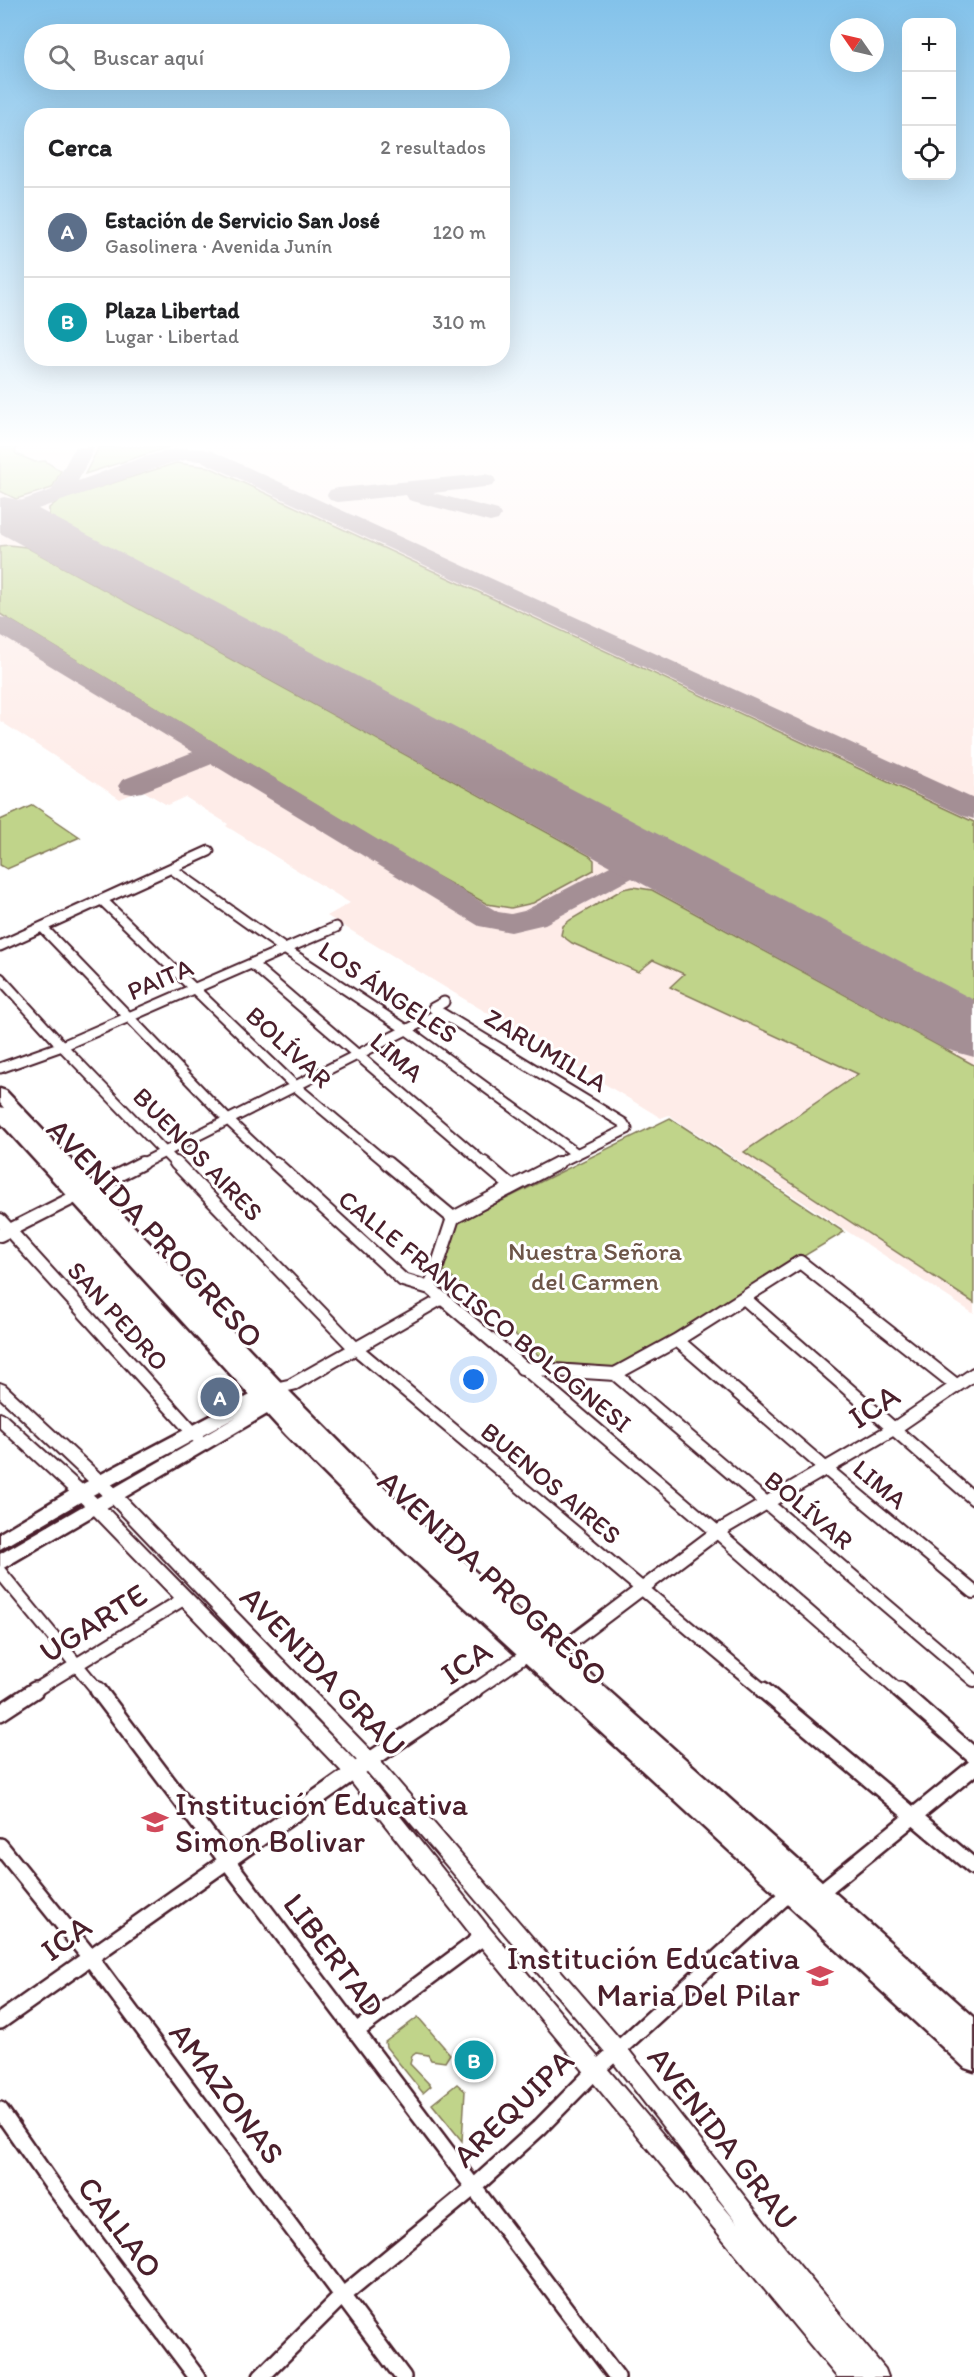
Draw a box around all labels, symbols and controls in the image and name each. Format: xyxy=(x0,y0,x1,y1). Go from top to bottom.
north arrow xyxy=(830,18,884,72)
map controls xyxy=(902,18,956,180)
button: + xyxy=(902,18,956,72)
search box xyxy=(24,24,510,90)
icon: search xyxy=(45,41,78,74)
text: Buscar aquí xyxy=(93,44,204,71)
button: − xyxy=(902,72,956,126)
button: locate xyxy=(902,126,956,180)
text: Cerca xyxy=(48,131,112,163)
text: 2 resultados xyxy=(380,135,486,159)
text: Estación de Servicio San José xyxy=(105,207,380,234)
text: A xyxy=(61,220,74,244)
text: 120 m xyxy=(433,220,486,244)
text: Gasolinera · Avenida Junín xyxy=(105,234,332,258)
text: Plaza Libertad xyxy=(105,297,240,324)
text: B xyxy=(61,310,74,334)
text: 310 m xyxy=(432,310,486,334)
text: Lugar · Libertad xyxy=(105,324,239,348)
street label: LOS ÁNGELES xyxy=(312,934,464,1050)
street label: PAITA xyxy=(122,951,198,1007)
street label: BOLÍVAR xyxy=(239,999,339,1095)
street label: ZARUMILLA xyxy=(479,1001,614,1099)
street label: LIMA xyxy=(364,1025,431,1089)
street label: BUENOS AIRES xyxy=(126,1080,270,1228)
street label: AVENIDA PROGRESO xyxy=(39,1110,271,1356)
street label: CALLE FRANCISCO BOLOGNESI xyxy=(332,1183,638,1439)
park label: Nuestra Señora del Carmen xyxy=(508,1235,682,1297)
street label: SAN PEDRO xyxy=(60,1255,176,1377)
your location xyxy=(459,1365,488,1394)
pin: A xyxy=(200,1374,240,1420)
street label: ICA xyxy=(841,1376,907,1436)
street label: BUENOS AIRES xyxy=(474,1415,628,1551)
street label: LIMA xyxy=(847,1452,914,1516)
street label: AVENIDA PROGRESO xyxy=(370,1462,616,1694)
street label: BOLÍVAR xyxy=(758,1464,860,1556)
street label: UGARTE xyxy=(32,1575,154,1671)
street label: AVENIDA GRAU xyxy=(232,1578,414,1764)
street label: ICA xyxy=(433,1631,499,1693)
place label: Institución Educativa Simon Bolivar xyxy=(175,1785,469,1860)
school or university icon: Institución Educativa Simon Bolivar xyxy=(140,1807,170,1837)
street label: LIBERTAD xyxy=(275,1886,393,2024)
street label: ICA xyxy=(33,1907,99,1969)
place label: Institución Educativa Maria Del Pilar xyxy=(507,1939,800,2014)
school or university icon: Institución Educativa Maria Del Pilar xyxy=(805,1961,835,1991)
street label: AMAZONAS xyxy=(161,2015,293,2171)
pin: B xyxy=(454,2038,494,2082)
street label: AVENIDA GRAU xyxy=(640,2039,806,2237)
street label: AREQUIPA xyxy=(445,2041,581,2175)
street label: CALLAO xyxy=(70,2169,170,2285)

